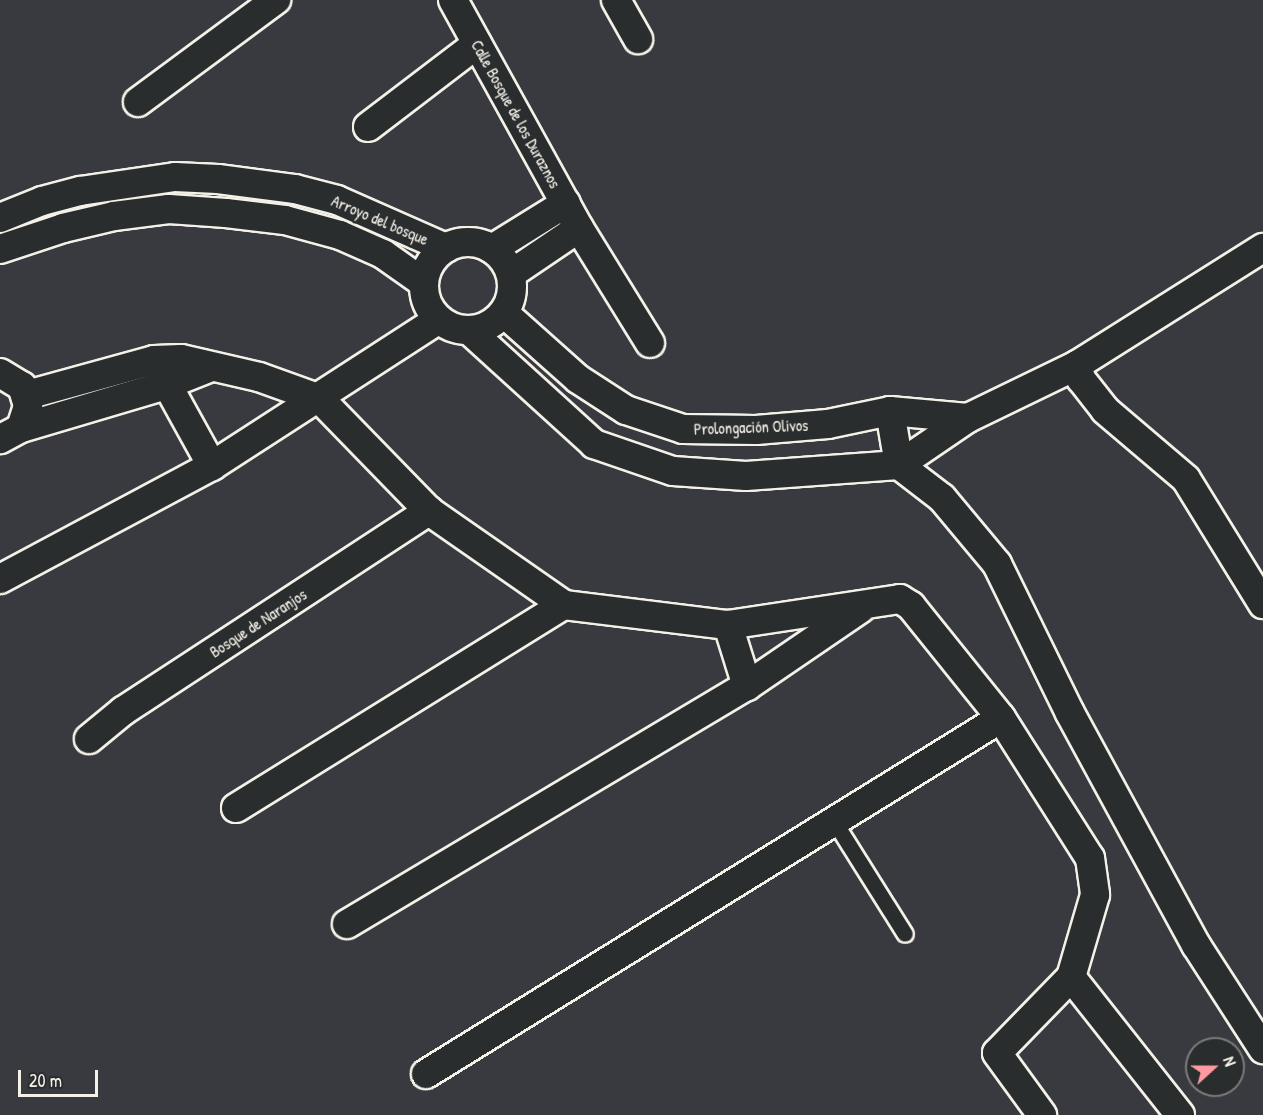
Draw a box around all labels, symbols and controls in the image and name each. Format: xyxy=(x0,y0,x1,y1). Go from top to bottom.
street label: Calle Bosque de los Duraznos xyxy=(467,37,565,191)
street label: Arroyo del bosque xyxy=(329,191,431,249)
street label: Prolongación Olivos xyxy=(693,415,809,439)
street label: Bosque de Naranjos xyxy=(206,585,310,661)
north arrow xyxy=(1185,1037,1245,1097)
text: N xyxy=(1218,1053,1242,1069)
scale bar xyxy=(21,1058,100,1096)
text: 20 m xyxy=(29,1068,62,1093)

